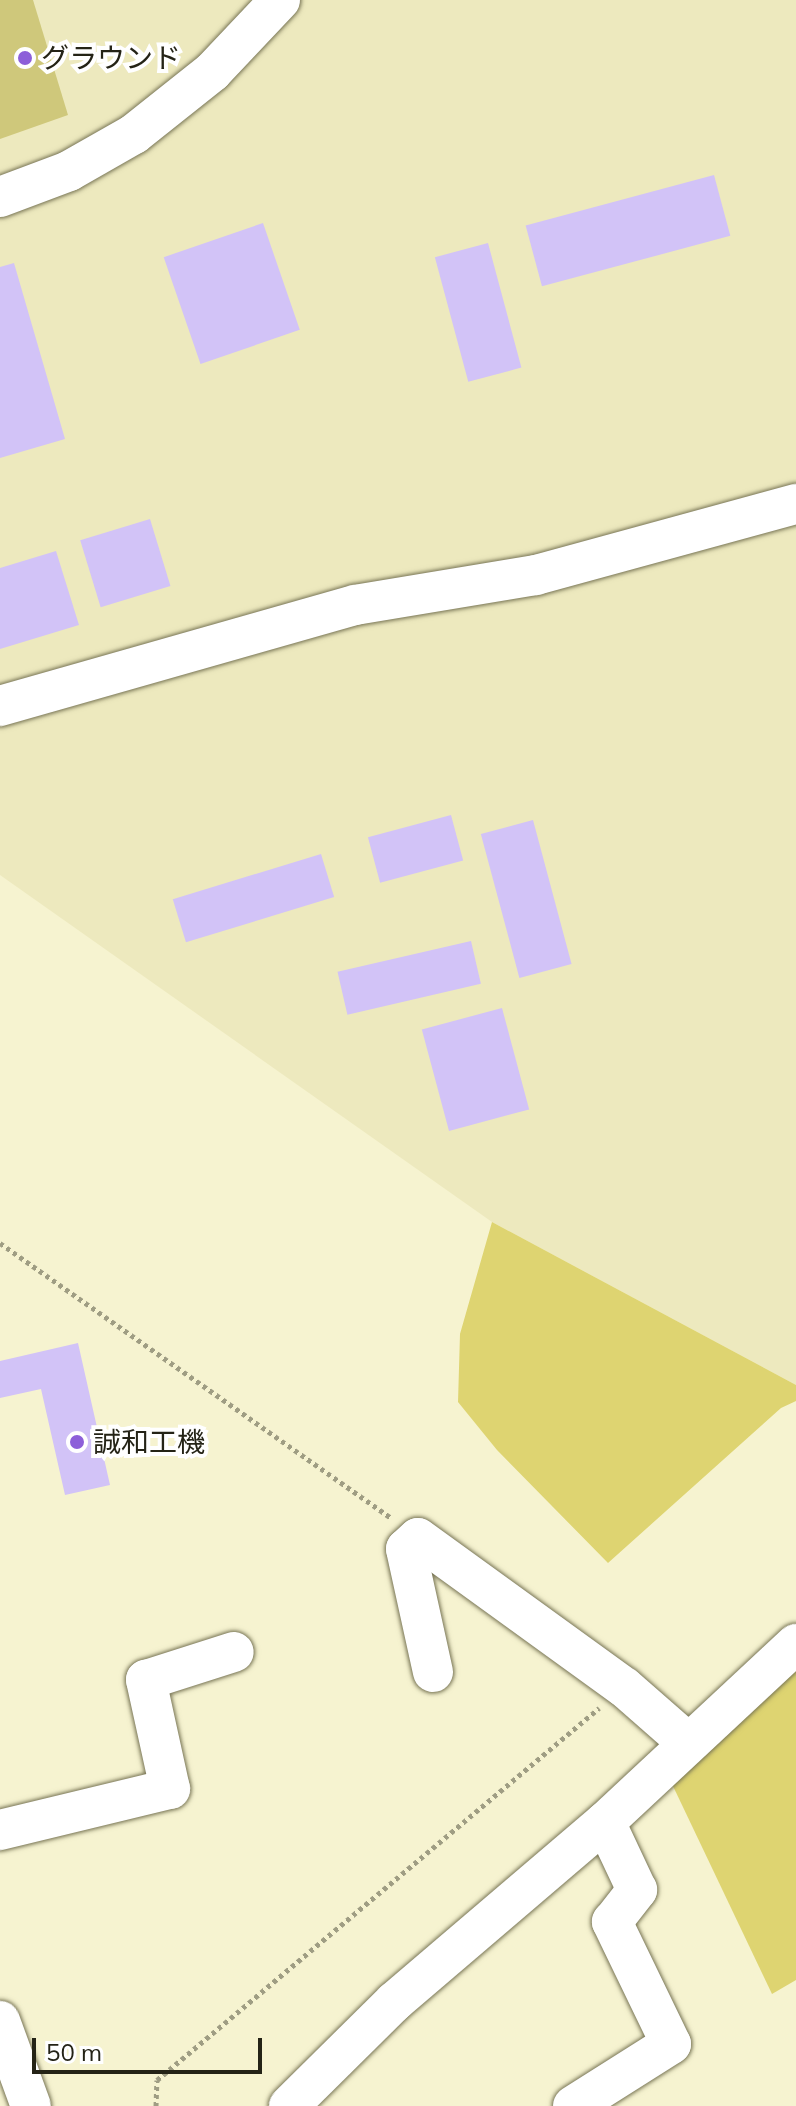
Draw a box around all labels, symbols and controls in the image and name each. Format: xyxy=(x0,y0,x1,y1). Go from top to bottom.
place label: グラウンド xyxy=(41,41,181,75)
marker: グラウンド xyxy=(16,49,34,67)
place label: 誠和工機 xyxy=(93,1425,205,1459)
marker: 誠和工機 xyxy=(68,1433,86,1451)
scale bar xyxy=(36,2022,266,2072)
text: 50 m xyxy=(46,2037,102,2067)

